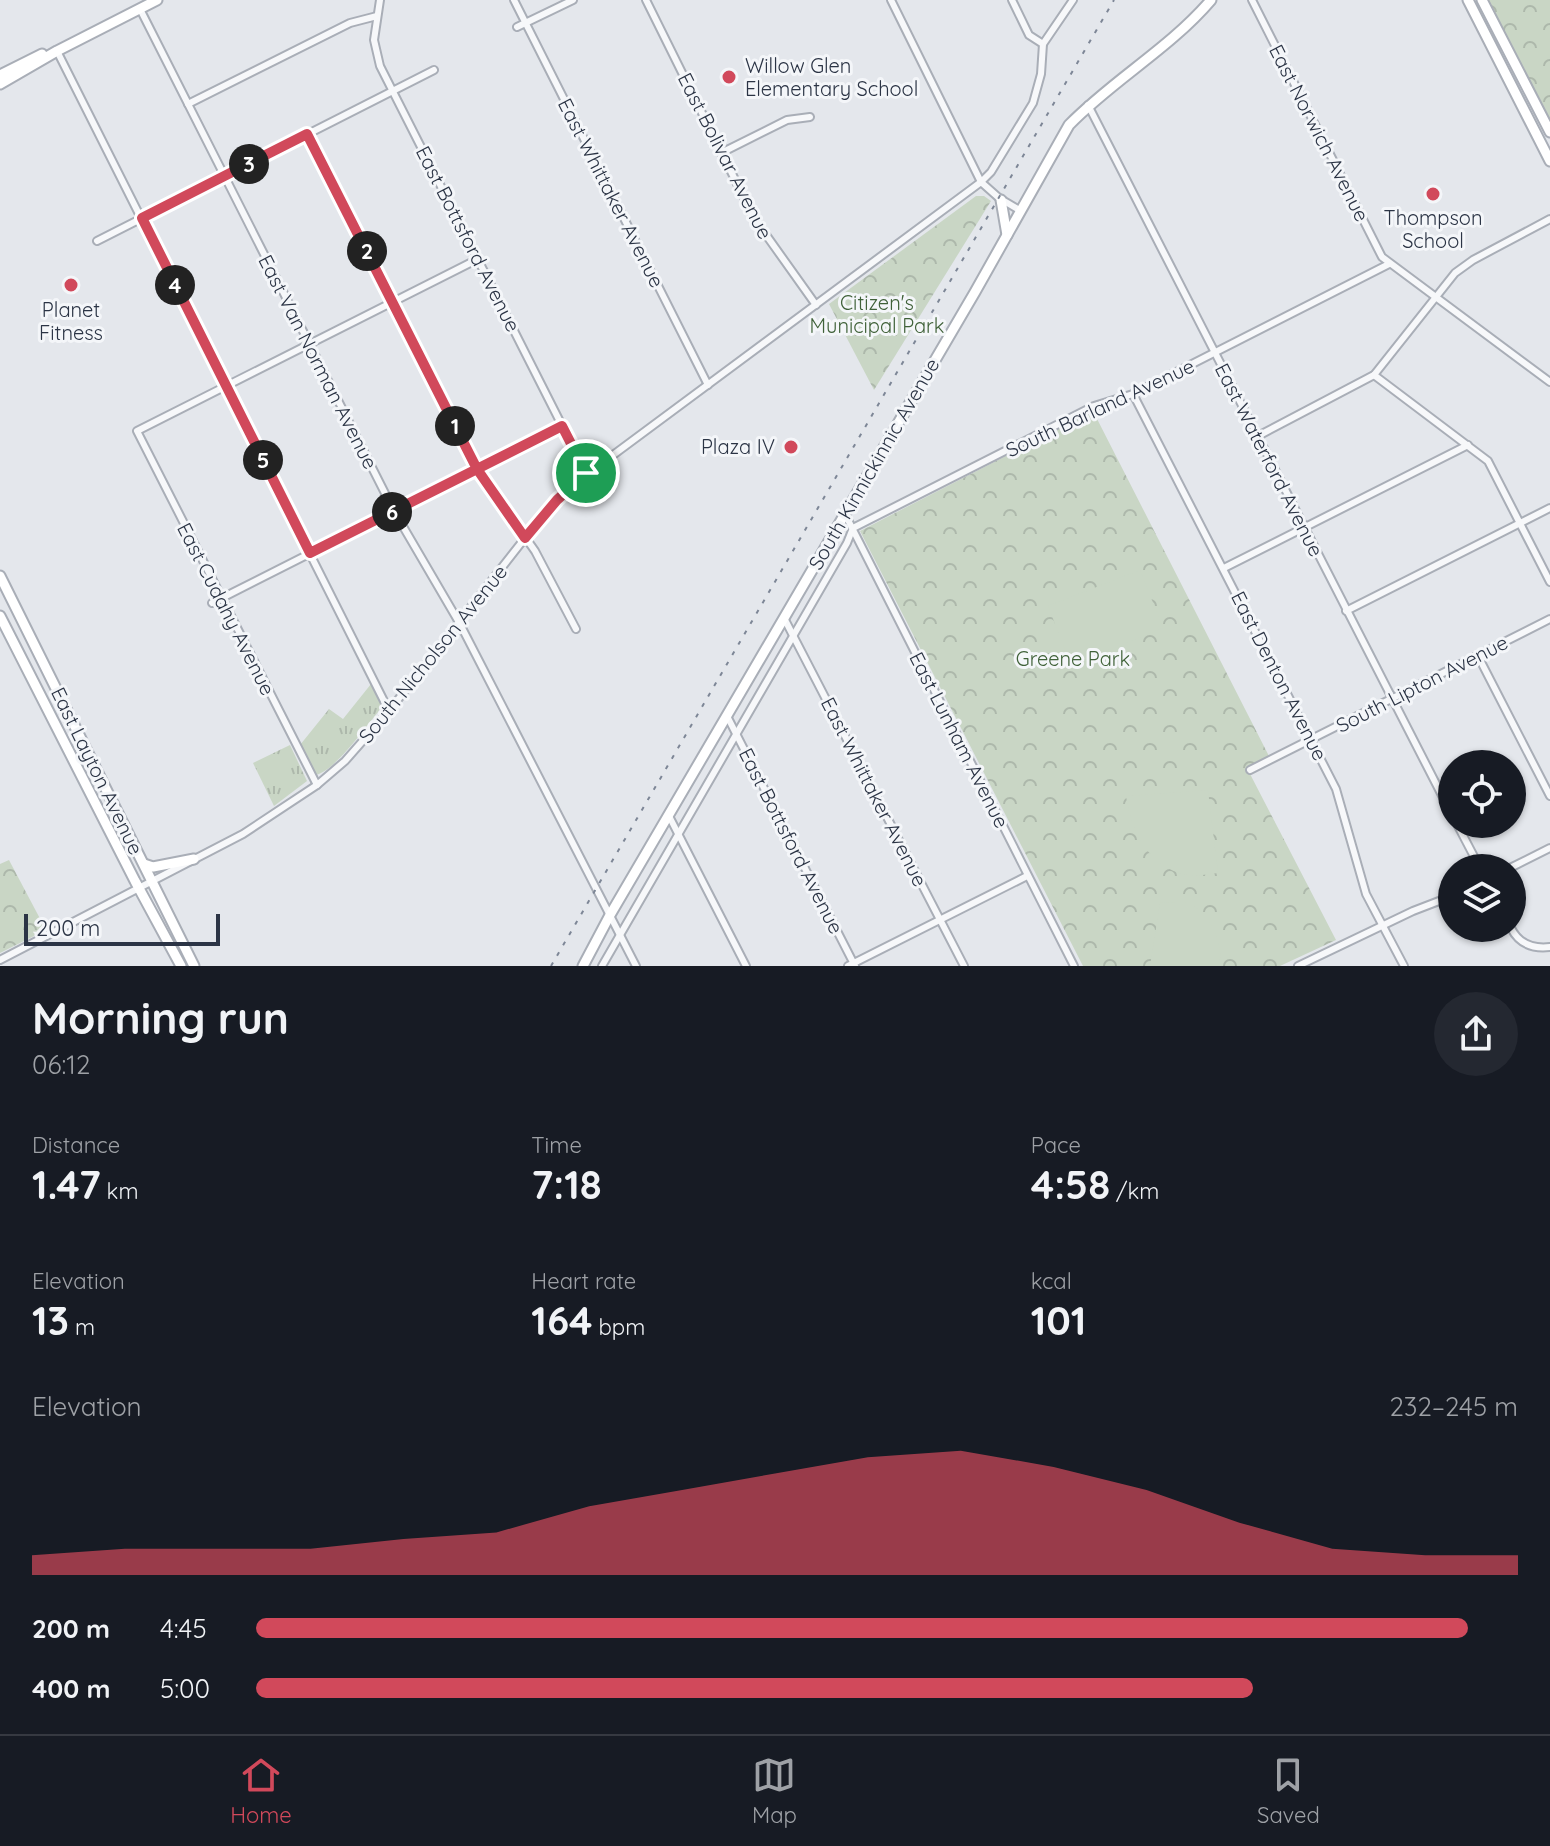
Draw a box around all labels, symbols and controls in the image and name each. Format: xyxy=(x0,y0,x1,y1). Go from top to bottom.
street label: East Norwich Avenue xyxy=(1264,40,1375,225)
place label: Willow Glen Elementary School xyxy=(745,53,918,101)
street label: East Bolivar Avenue xyxy=(673,68,778,243)
marker: Willow Glen Elementary School xyxy=(720,68,738,86)
street label: East Whittaker Avenue xyxy=(553,94,670,292)
street label: East Bottsford Avenue xyxy=(411,142,526,336)
pin: 3 xyxy=(229,144,269,184)
text: 3 xyxy=(243,150,255,178)
marker: Thompson School xyxy=(1424,185,1442,203)
place label: Thompson School xyxy=(1384,205,1482,253)
pin: 2 xyxy=(347,231,387,271)
text: 2 xyxy=(361,237,373,265)
street label: East Van Norman Avenue xyxy=(253,250,383,473)
pin: 4 xyxy=(155,265,195,305)
text: 4 xyxy=(169,271,181,299)
marker: Planet Fitness xyxy=(62,276,80,294)
park label: Citizen's Municipal Park xyxy=(809,290,945,338)
place label: Planet Fitness xyxy=(39,297,103,345)
street label: South Kinnickinnic Avenue xyxy=(803,353,945,574)
street label: South Barland Avenue xyxy=(1001,353,1198,462)
street label: East Waterford Avenue xyxy=(1210,359,1329,561)
pin: 1 xyxy=(435,406,475,446)
text: 1 xyxy=(451,412,459,440)
place label: Plaza IV xyxy=(701,434,775,459)
marker: Plaza IV xyxy=(782,438,800,456)
pin xyxy=(552,439,620,507)
pin: 5 xyxy=(243,440,283,480)
text: 5 xyxy=(257,446,269,474)
icon: arrive xyxy=(564,451,608,495)
pin: 6 xyxy=(372,492,412,532)
text: 6 xyxy=(386,498,398,526)
street label: East Cudahy Avenue xyxy=(172,518,281,699)
street label: South Nicholson Avenue xyxy=(353,559,512,748)
street label: East Denton Avenue xyxy=(1226,587,1333,765)
street label: South Lipton Avenue xyxy=(1332,629,1512,738)
park label: Greene Park xyxy=(1016,646,1130,671)
street label: East Lunham Avenue xyxy=(904,648,1015,832)
street label: East Layton Avenue xyxy=(46,683,149,859)
street label: East Whittaker Avenue xyxy=(816,693,933,891)
street label: East Bottsford Avenue xyxy=(734,744,849,938)
map controls xyxy=(1438,750,1526,942)
button: locate xyxy=(1438,750,1526,838)
button: layers xyxy=(1438,854,1526,942)
scale bar xyxy=(24,910,220,946)
text: 200 m xyxy=(36,914,100,942)
text: Morning run xyxy=(32,990,289,1045)
button: share xyxy=(1434,992,1518,1076)
text: 06:12 xyxy=(32,1048,90,1081)
text: Distance xyxy=(32,1131,120,1159)
text: Time xyxy=(531,1131,582,1159)
text: Pace xyxy=(1031,1131,1081,1159)
text: 1.47 xyxy=(32,1159,101,1209)
text: 7:18 xyxy=(531,1159,602,1209)
text: 4:58 xyxy=(1031,1159,1110,1209)
text: km xyxy=(101,1177,138,1205)
text: /km xyxy=(1110,1177,1159,1205)
text: Elevation xyxy=(32,1267,125,1295)
text: Heart rate xyxy=(531,1267,636,1295)
text: kcal xyxy=(1031,1267,1072,1295)
text: 13 xyxy=(32,1295,69,1345)
text: 164 xyxy=(531,1295,593,1345)
text: 101 xyxy=(1031,1295,1086,1345)
text: m xyxy=(69,1313,95,1341)
text: bpm xyxy=(593,1313,645,1341)
text: Elevation xyxy=(32,1390,142,1423)
text: 232–245 m xyxy=(1389,1390,1518,1423)
text: 200 m xyxy=(32,1612,110,1645)
text: 4:45 xyxy=(160,1612,207,1645)
text: 400 m xyxy=(32,1672,110,1705)
text: 5:00 xyxy=(160,1672,210,1705)
tab: Home xyxy=(230,1753,292,1829)
tab: Map xyxy=(752,1753,797,1829)
tab: Saved xyxy=(1257,1753,1320,1829)

